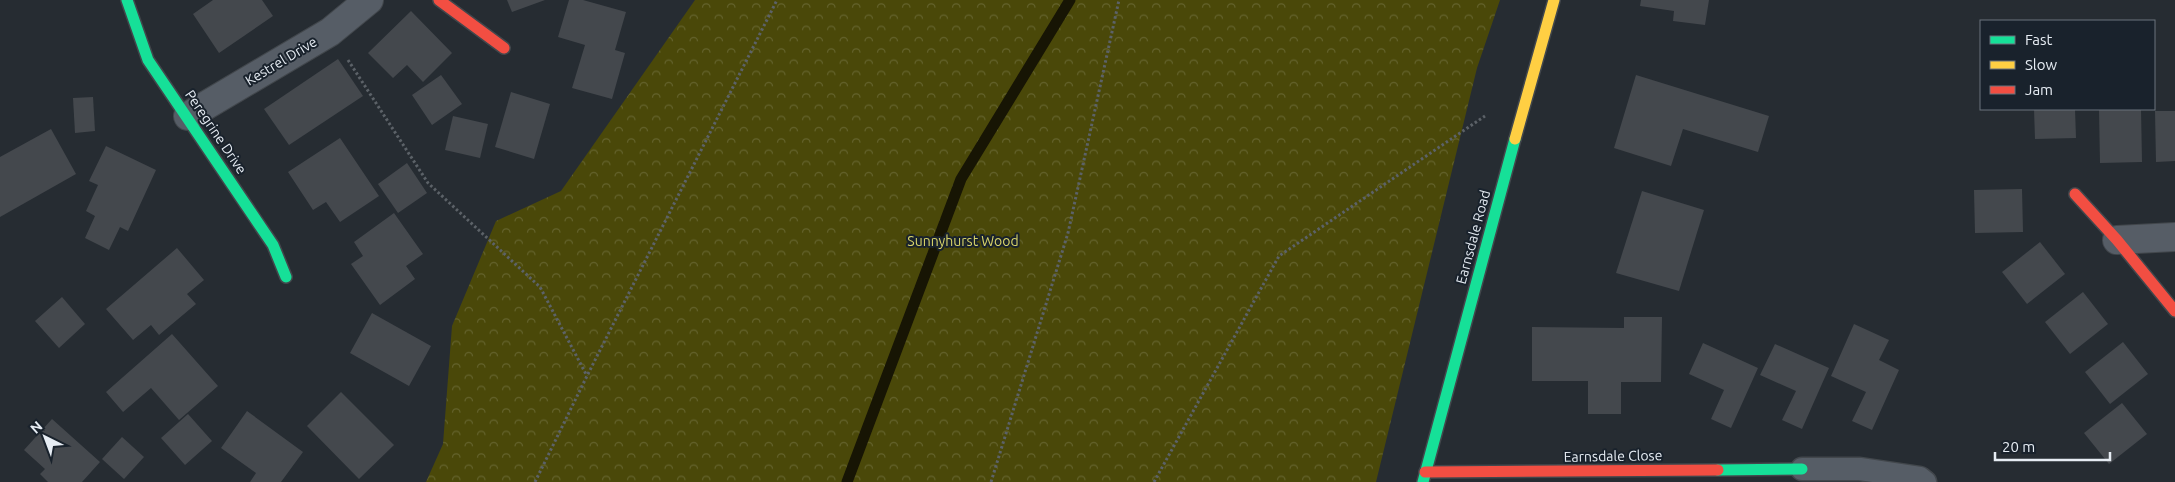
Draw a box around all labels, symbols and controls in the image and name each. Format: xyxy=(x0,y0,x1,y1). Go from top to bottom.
legend xyxy=(1980,20,2155,110)
text: Fast xyxy=(2025,31,2053,48)
street label: Kestrel Drive xyxy=(242,33,320,89)
text: Slow xyxy=(2025,56,2058,73)
text: Jam xyxy=(2025,81,2053,98)
street label: Peregrine Drive xyxy=(182,87,250,177)
street label: Earnsdale Road xyxy=(1453,188,1493,286)
park label: Sunnyhurst Wood xyxy=(907,233,1019,249)
north arrow xyxy=(20,412,70,462)
text: N xyxy=(27,418,46,437)
scale bar xyxy=(1995,430,2110,462)
text: 20 m xyxy=(2002,438,2035,455)
street label: Earnsdale Close xyxy=(1564,447,1662,465)

